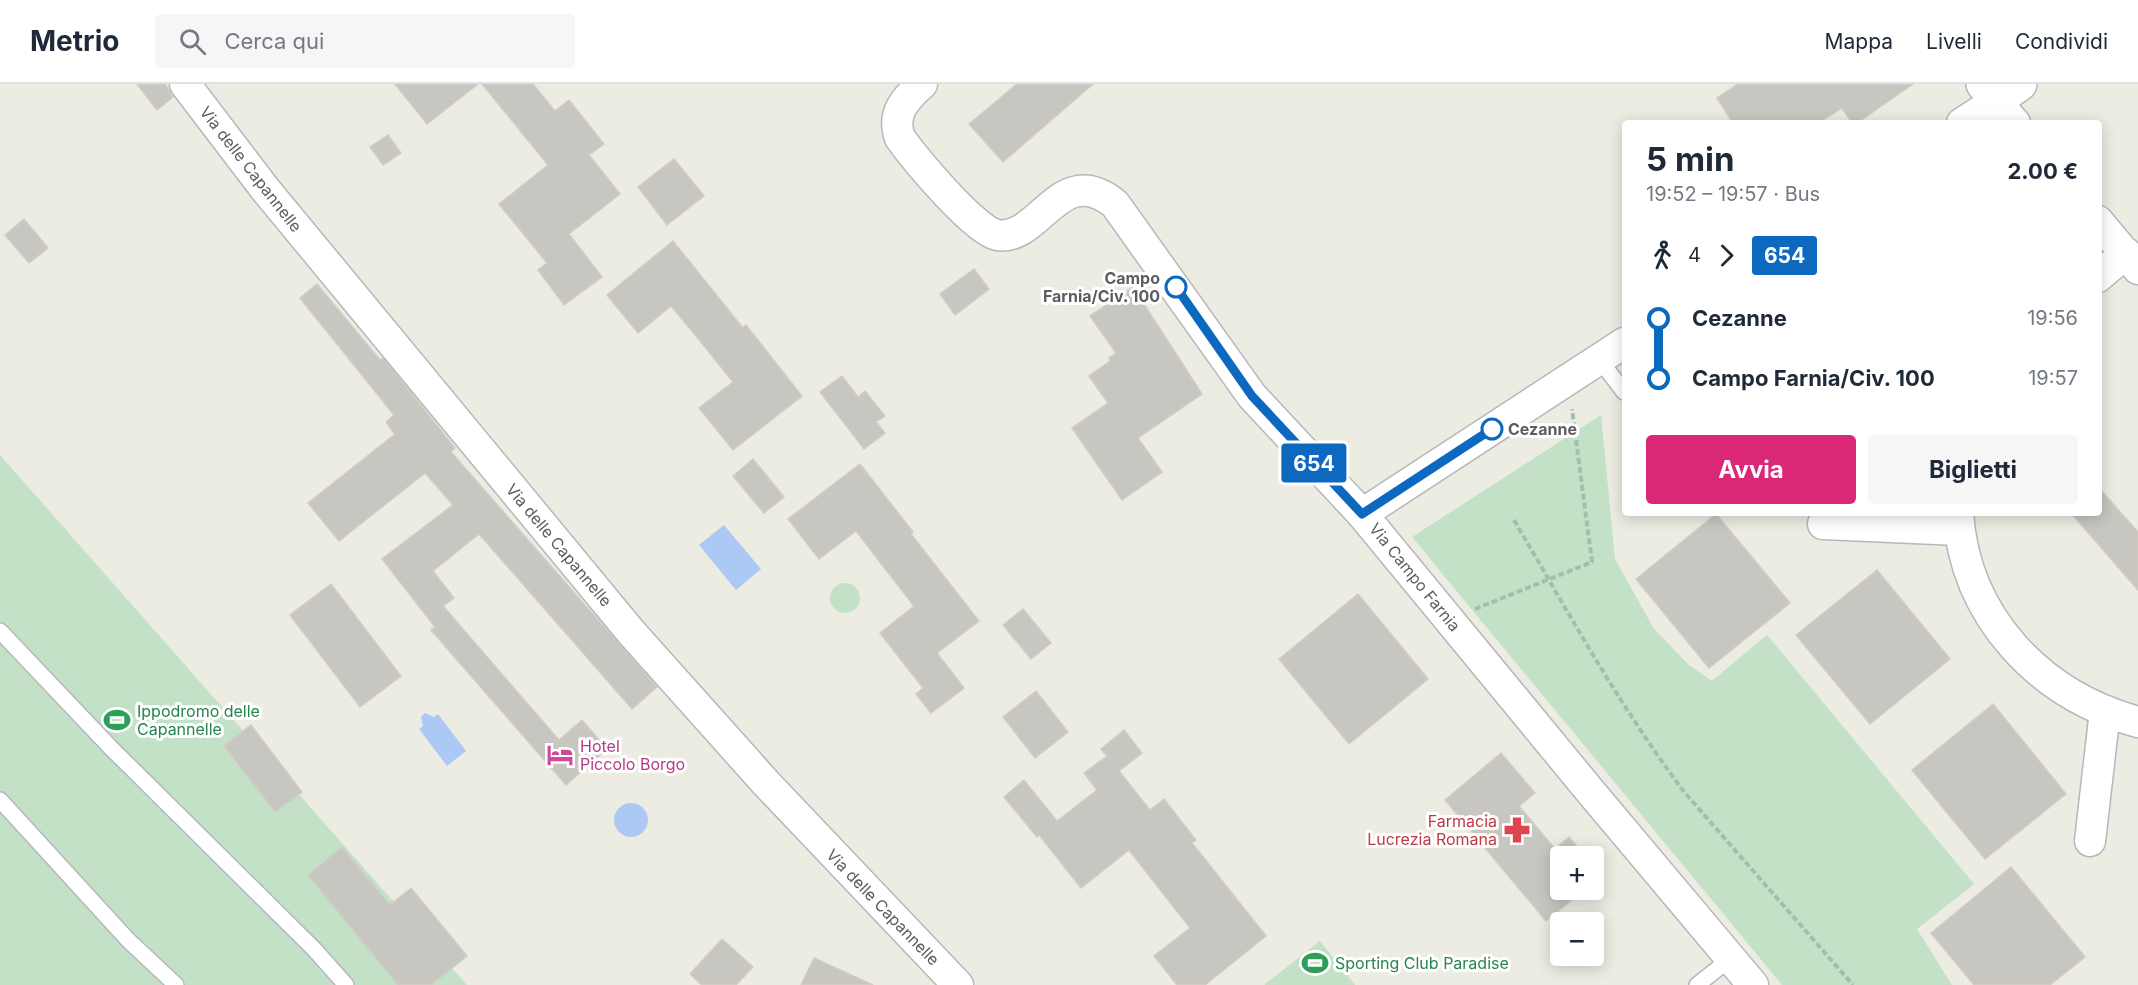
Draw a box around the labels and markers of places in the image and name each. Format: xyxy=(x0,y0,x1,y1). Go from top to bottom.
place label: Campo Farnia/Civ. 100 xyxy=(1043,268,1160,306)
marker: Campo Farnia/Civ. 100 xyxy=(1165,276,1187,298)
marker: Cezanne xyxy=(1481,418,1503,440)
place label: Cezanne xyxy=(1508,419,1577,439)
place label: Ippodromo delle Capannelle xyxy=(137,701,260,739)
sports icon: Ippodromo delle Capannelle xyxy=(102,705,132,735)
place label: Hotel Piccolo Borgo xyxy=(580,736,685,774)
hotel icon: Hotel Piccolo Borgo xyxy=(545,740,575,770)
place label: Farmacia Lucrezia Romana xyxy=(1367,811,1497,849)
pharmacy icon: Farmacia Lucrezia Romana xyxy=(1502,815,1532,845)
sports icon: Sporting Club Paradise xyxy=(1300,948,1330,978)
place label: Sporting Club Paradise xyxy=(1335,953,1509,973)

